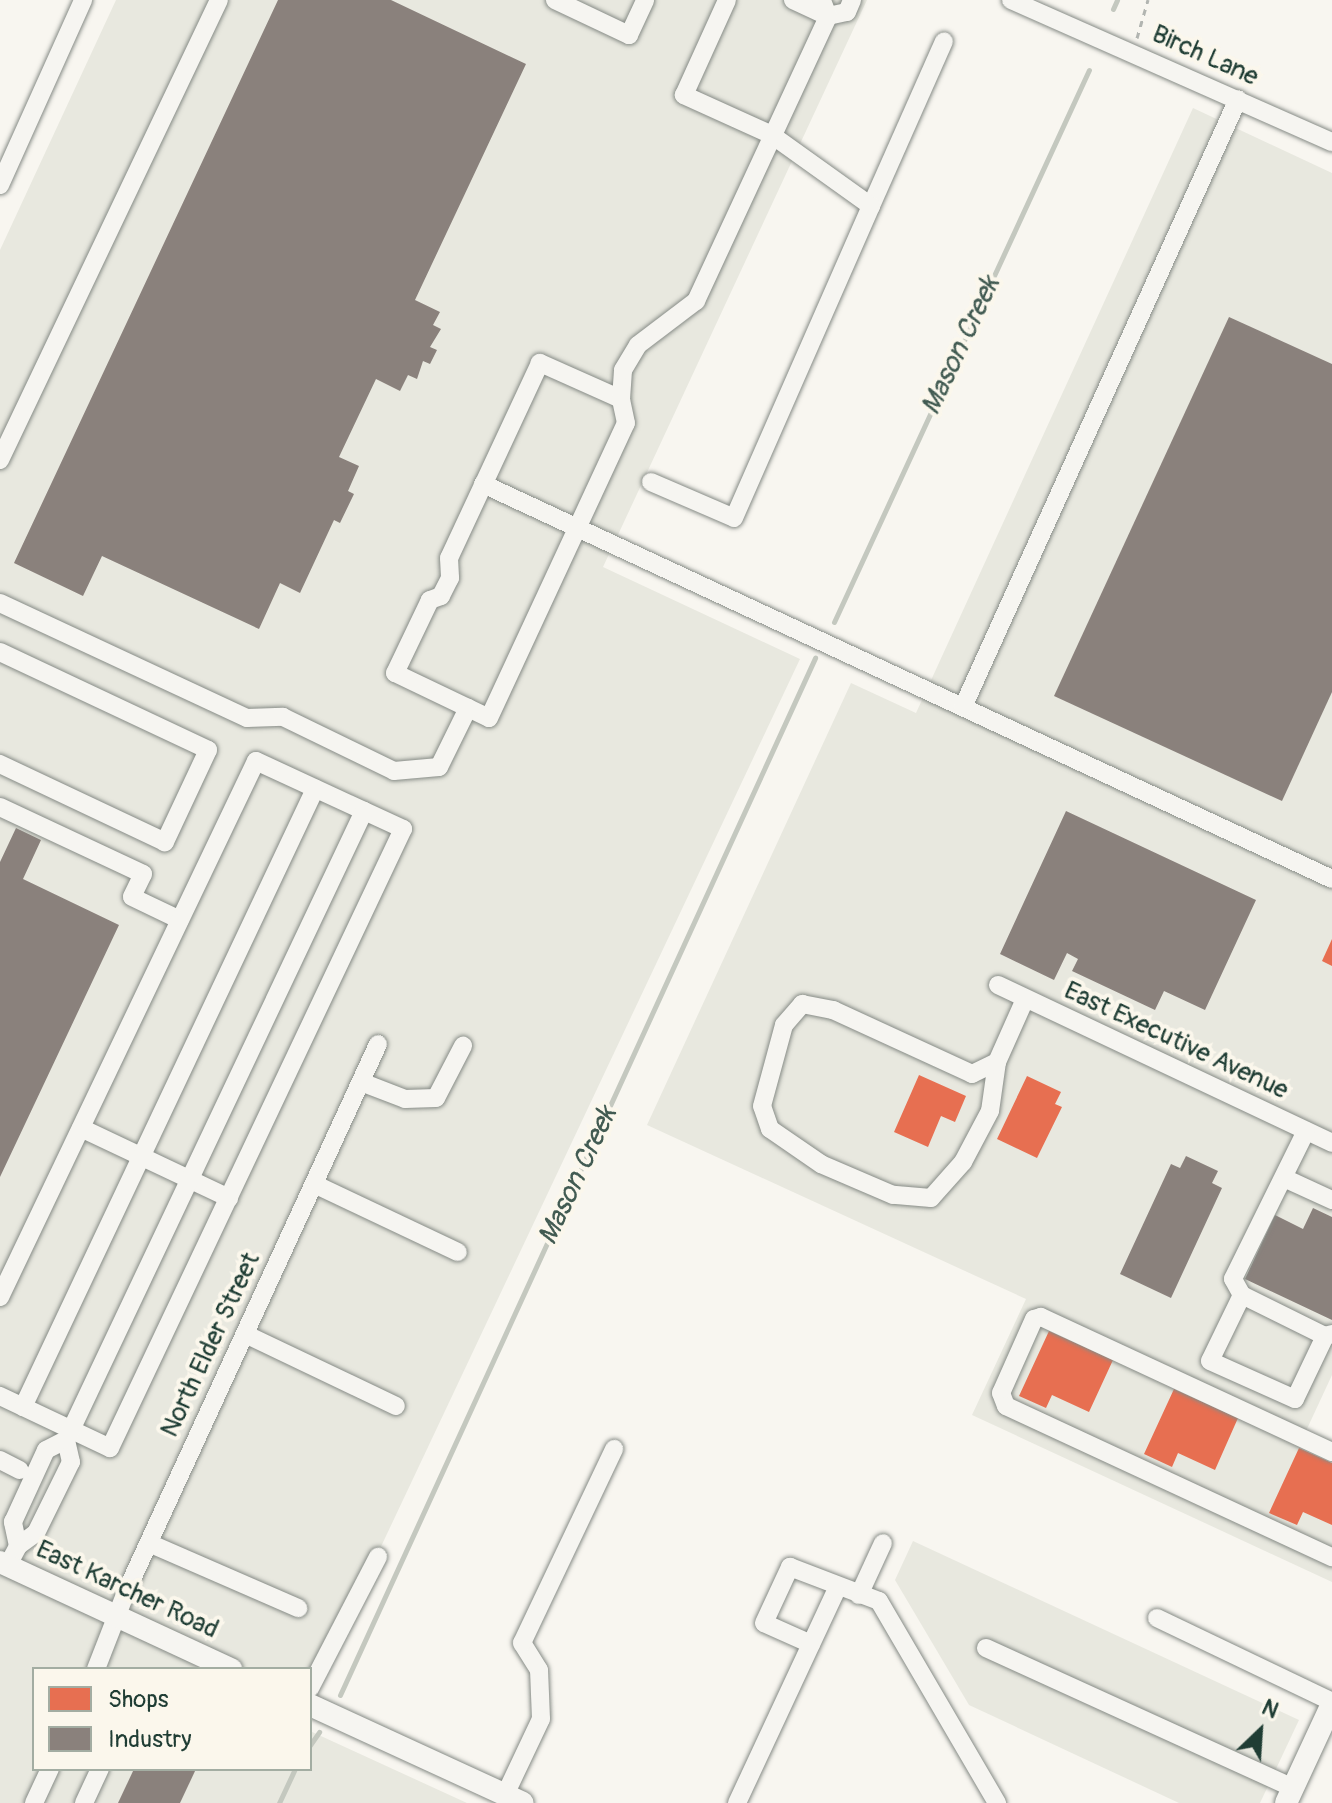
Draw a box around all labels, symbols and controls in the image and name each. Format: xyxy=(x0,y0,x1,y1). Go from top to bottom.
street label: Birch Lane xyxy=(1147,19,1263,93)
water label: Mason Creek xyxy=(914,272,1008,420)
street label: East Executive Avenue xyxy=(1059,975,1293,1107)
water label: Mason Creek xyxy=(531,1102,625,1250)
street label: North Elder Street xyxy=(155,1248,267,1442)
street label: East Karcher Road xyxy=(31,1534,223,1646)
legend xyxy=(32,1667,312,1771)
text: Shops xyxy=(108,1685,168,1714)
north arrow xyxy=(1220,1691,1300,1771)
text: N xyxy=(1257,1693,1283,1725)
text: Industry xyxy=(108,1725,191,1754)

